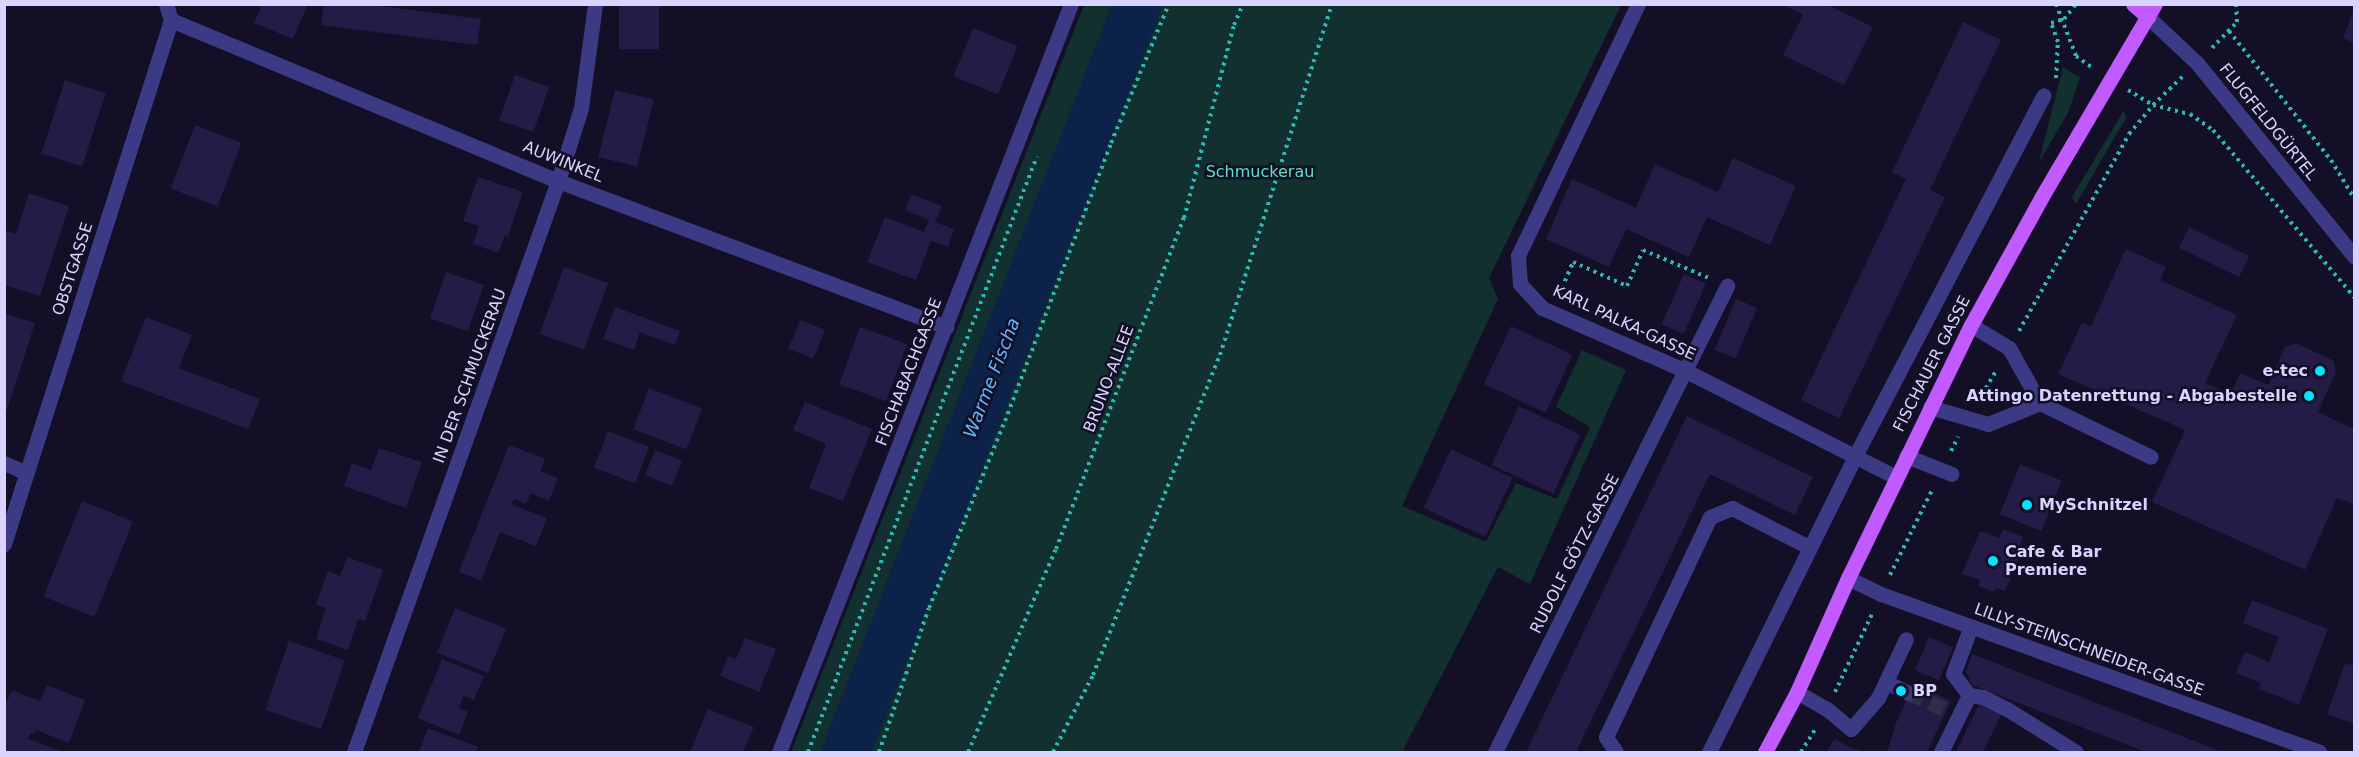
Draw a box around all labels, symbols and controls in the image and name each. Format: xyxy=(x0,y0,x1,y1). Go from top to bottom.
street label: FLUGFELDGÜRTEL xyxy=(2215,60,2321,184)
street label: AUWINKEL xyxy=(520,137,606,187)
park label: Schmuckerau xyxy=(1206,162,1314,182)
street label: OBSTGASSE xyxy=(49,220,97,318)
street label: KARL PALKA-GASSE xyxy=(1549,281,1699,365)
street label: IN DER SCHMUCKERAU xyxy=(429,286,511,466)
street label: FISCHAUER GASSE xyxy=(1889,293,1975,435)
street label: FISCHABACHGASSE xyxy=(872,295,946,449)
water label: Warme Fischa xyxy=(959,315,1025,441)
street label: BRUNO-ALLEE xyxy=(1080,323,1138,435)
place label: e-tec xyxy=(2263,361,2308,381)
marker: e-tec xyxy=(2313,364,2327,378)
place label: Attingo Datenrettung - Abgabestelle xyxy=(1966,386,2297,406)
marker: Attingo Datenrettung - Abgabestelle xyxy=(2302,389,2316,403)
street label: RUDOLF GÖTZ-GASSE xyxy=(1526,471,1624,637)
place label: MySchnitzel xyxy=(2039,495,2148,515)
marker: MySchnitzel xyxy=(2020,498,2034,512)
place label: Cafe & Bar Premiere xyxy=(2005,542,2101,580)
marker: Cafe & Bar Premiere xyxy=(1986,554,2000,568)
street label: LILLY-STEINSCHNEIDER-GASSE xyxy=(1972,599,2206,701)
place label: BP xyxy=(1913,681,1937,701)
marker: BP xyxy=(1894,684,1908,698)

